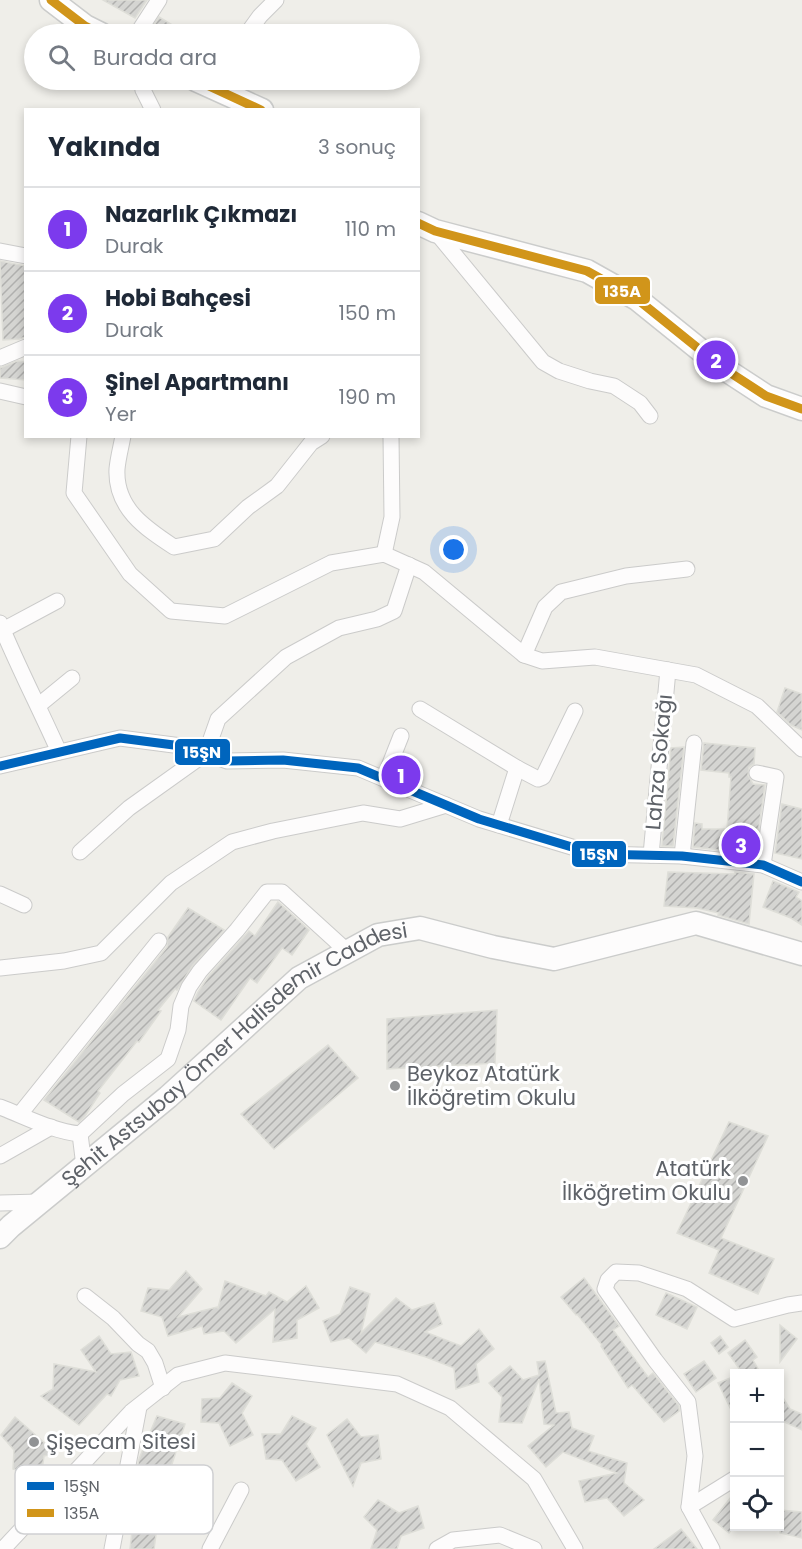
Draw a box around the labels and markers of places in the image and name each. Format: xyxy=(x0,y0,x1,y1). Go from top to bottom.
pin: 2 xyxy=(696,338,736,382)
pin: 1 xyxy=(382,752,420,798)
pin: 3 xyxy=(722,822,760,868)
place label: Beykoz Atatürk İlköğretim Okulu xyxy=(407,1059,576,1112)
marker: Beykoz Atatürk İlköğretim Okulu xyxy=(388,1079,402,1093)
place label: Atatürk İlköğretim Okulu xyxy=(562,1154,731,1207)
marker: Atatürk İlköğretim Okulu xyxy=(736,1174,750,1188)
place label: Şişecam Sitesi xyxy=(46,1427,196,1456)
marker: Şişecam Sitesi xyxy=(27,1435,41,1449)

